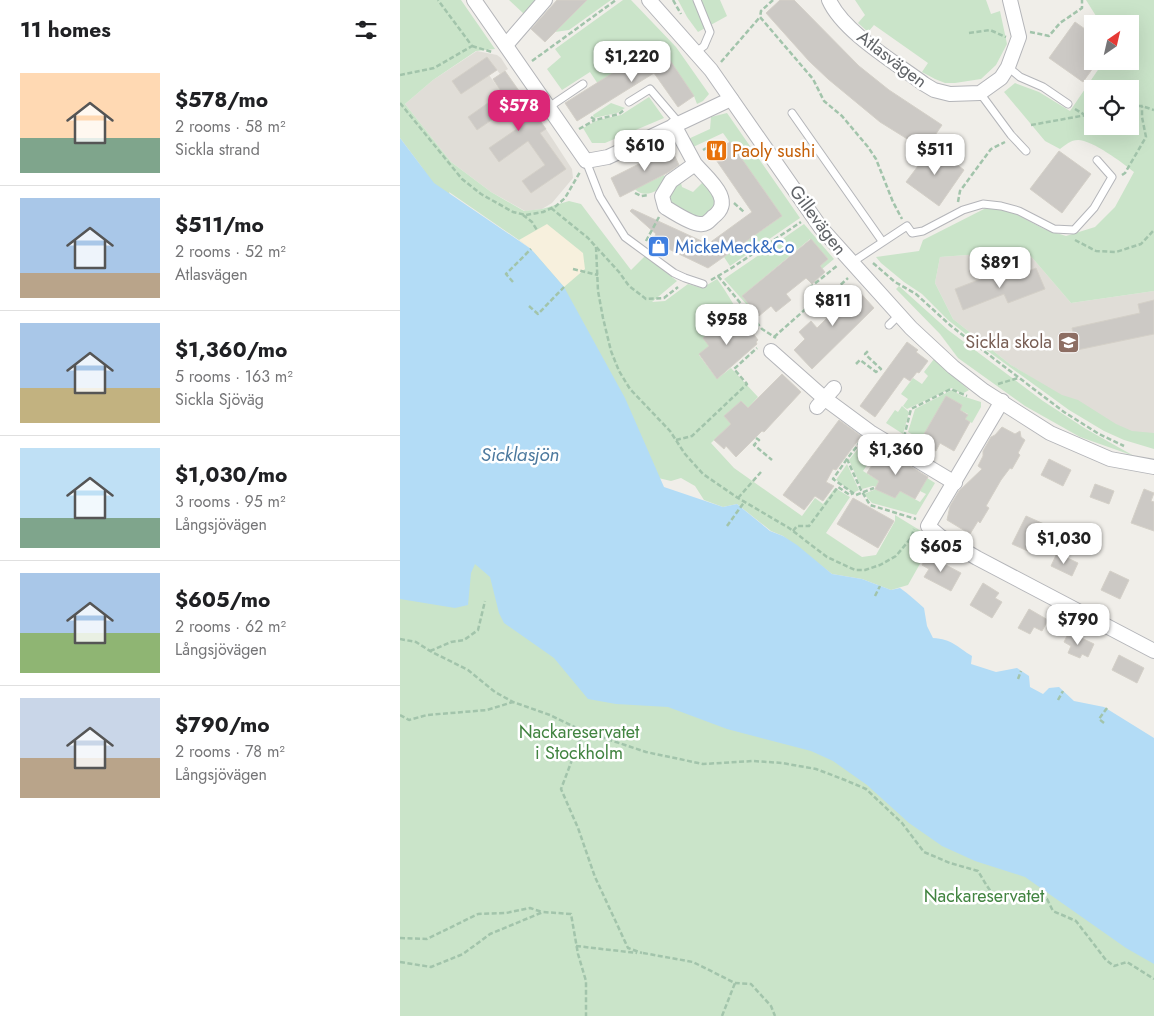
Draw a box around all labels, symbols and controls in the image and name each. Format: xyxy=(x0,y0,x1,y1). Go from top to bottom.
text: 11 homes xyxy=(20,15,111,45)
north arrow xyxy=(1084,15,1139,70)
map controls xyxy=(1084,15,1139,135)
icon: filters xyxy=(352,16,380,44)
street label: Atlasvägen xyxy=(852,24,932,94)
pin: $1,220 xyxy=(591,41,673,83)
text: $1,220 xyxy=(605,45,659,68)
button: locate xyxy=(1084,80,1139,135)
text: $578/mo xyxy=(175,85,268,115)
pin: $578 xyxy=(489,90,549,132)
icon: home xyxy=(60,93,120,153)
text: $578 xyxy=(499,94,539,117)
text: 2 rooms · 58 m² xyxy=(175,115,286,138)
pin: $610 xyxy=(615,130,675,172)
text: $610 xyxy=(625,134,665,157)
pin: $511 xyxy=(905,134,965,176)
text: Sickla strand xyxy=(175,138,260,161)
place label: Paoly sushi xyxy=(732,138,815,164)
text: $511 xyxy=(917,138,953,161)
restaurant icon: Paoly sushi xyxy=(704,139,728,163)
street label: Gillevägen xyxy=(783,180,853,260)
text: $511/mo xyxy=(175,210,264,240)
icon: home xyxy=(60,218,120,278)
place label: MickeMeck&Co xyxy=(675,234,795,260)
shop icon: MickeMeck&Co xyxy=(647,235,671,259)
text: 2 rooms · 52 m² xyxy=(175,240,286,263)
pin: $891 xyxy=(970,246,1030,289)
text: $891 xyxy=(981,251,1019,274)
text: Atlasvägen xyxy=(175,263,248,286)
pin: $811 xyxy=(803,284,863,327)
text: $811 xyxy=(815,289,851,312)
pin: $958 xyxy=(697,304,757,346)
text: $958 xyxy=(706,308,748,331)
place label: Sickla skola xyxy=(965,329,1052,355)
school or university icon: Sickla skola xyxy=(1056,330,1080,354)
text: $1,360/mo xyxy=(175,335,287,365)
icon: home xyxy=(60,343,120,403)
text: 5 rooms · 163 m² xyxy=(175,365,293,388)
text: Sickla Sjöväg xyxy=(175,388,264,411)
pin: $1,360 xyxy=(855,434,937,476)
text: $1,360 xyxy=(869,438,923,461)
water label: Sicklasjön xyxy=(481,441,559,468)
text: $1,030/mo xyxy=(175,460,287,490)
icon: home xyxy=(60,468,120,528)
text: 3 rooms · 95 m² xyxy=(175,490,286,513)
text: Långsjövägen xyxy=(175,513,267,536)
pin: $1,030 xyxy=(1023,522,1105,565)
text: $1,030 xyxy=(1037,527,1091,550)
pin: $605 xyxy=(911,530,971,573)
text: $605 xyxy=(920,535,962,558)
text: $605/mo xyxy=(175,585,270,615)
icon: home xyxy=(60,593,120,653)
pin: $790 xyxy=(1048,604,1108,646)
text: $790 xyxy=(1058,608,1098,631)
text: 2 rooms · 62 m² xyxy=(175,615,286,638)
text: Långsjövägen xyxy=(175,638,267,661)
text: $790/mo xyxy=(175,710,270,740)
icon: home xyxy=(60,718,120,778)
park label: Nackareservatet i Stockholm xyxy=(519,719,640,766)
text: 2 rooms · 78 m² xyxy=(175,740,285,763)
text: Långsjövägen xyxy=(175,763,267,786)
park label: Nackareservatet xyxy=(924,883,1045,909)

